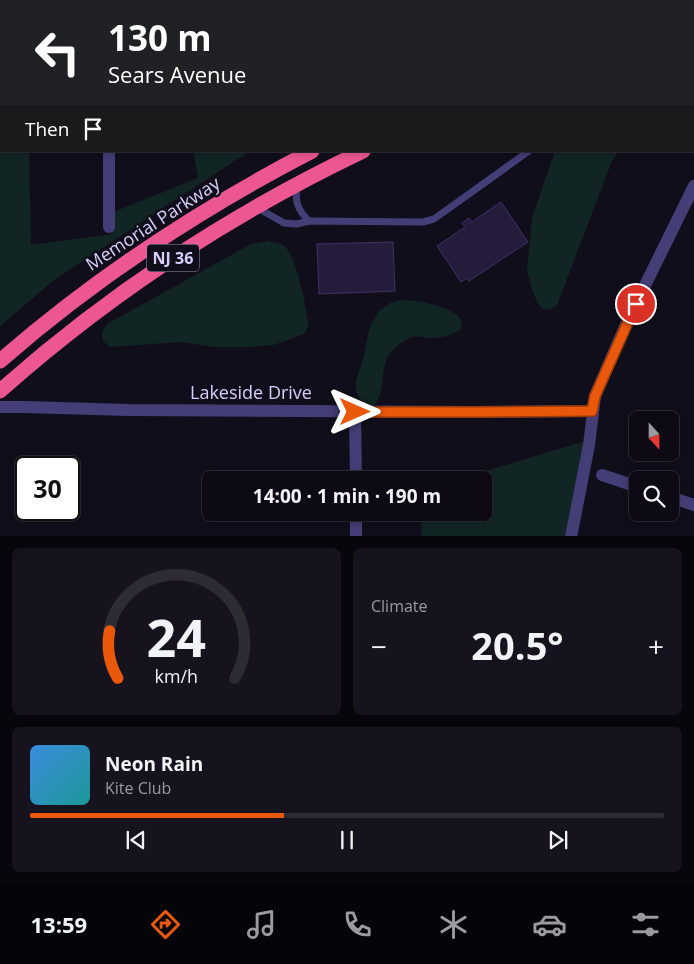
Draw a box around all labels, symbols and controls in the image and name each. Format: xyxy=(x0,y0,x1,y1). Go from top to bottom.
text: 130 m xyxy=(108,14,212,61)
icon: left xyxy=(25,20,90,85)
text: Sears Avenue xyxy=(108,59,246,89)
icon: arrive xyxy=(79,115,107,143)
text: Then xyxy=(25,116,69,142)
street label: Memorial Parkway xyxy=(81,170,225,276)
road number: NJ 36 xyxy=(147,244,199,272)
pin xyxy=(615,283,657,325)
icon: arrive xyxy=(622,290,650,318)
street label: Lakeside Drive xyxy=(190,380,312,404)
position arrow xyxy=(328,385,380,437)
north arrow xyxy=(629,411,679,461)
map controls xyxy=(629,411,679,521)
speed limit sign: 30 xyxy=(15,456,80,521)
button: search xyxy=(629,471,679,521)
text: 14:00 · 1 min · 190 m xyxy=(253,483,441,509)
text: Climate xyxy=(371,595,428,617)
text: 24 xyxy=(147,601,206,672)
text: 20.5° xyxy=(471,619,564,671)
text: − xyxy=(371,627,387,665)
text: + xyxy=(648,627,664,665)
text: km/h xyxy=(155,664,198,688)
text: Neon Rain xyxy=(105,751,203,777)
text: Kite Club xyxy=(105,777,171,799)
icon: previous xyxy=(122,826,150,854)
icon: pause xyxy=(333,826,361,854)
icon: next xyxy=(544,826,572,854)
icon: directions xyxy=(148,907,183,942)
icon: music xyxy=(244,907,279,942)
icon: phone xyxy=(340,907,375,942)
icon: climate xyxy=(436,907,471,942)
icon: car xyxy=(532,907,567,942)
icon: filters xyxy=(628,907,663,942)
text: 13:59 xyxy=(31,909,87,939)

